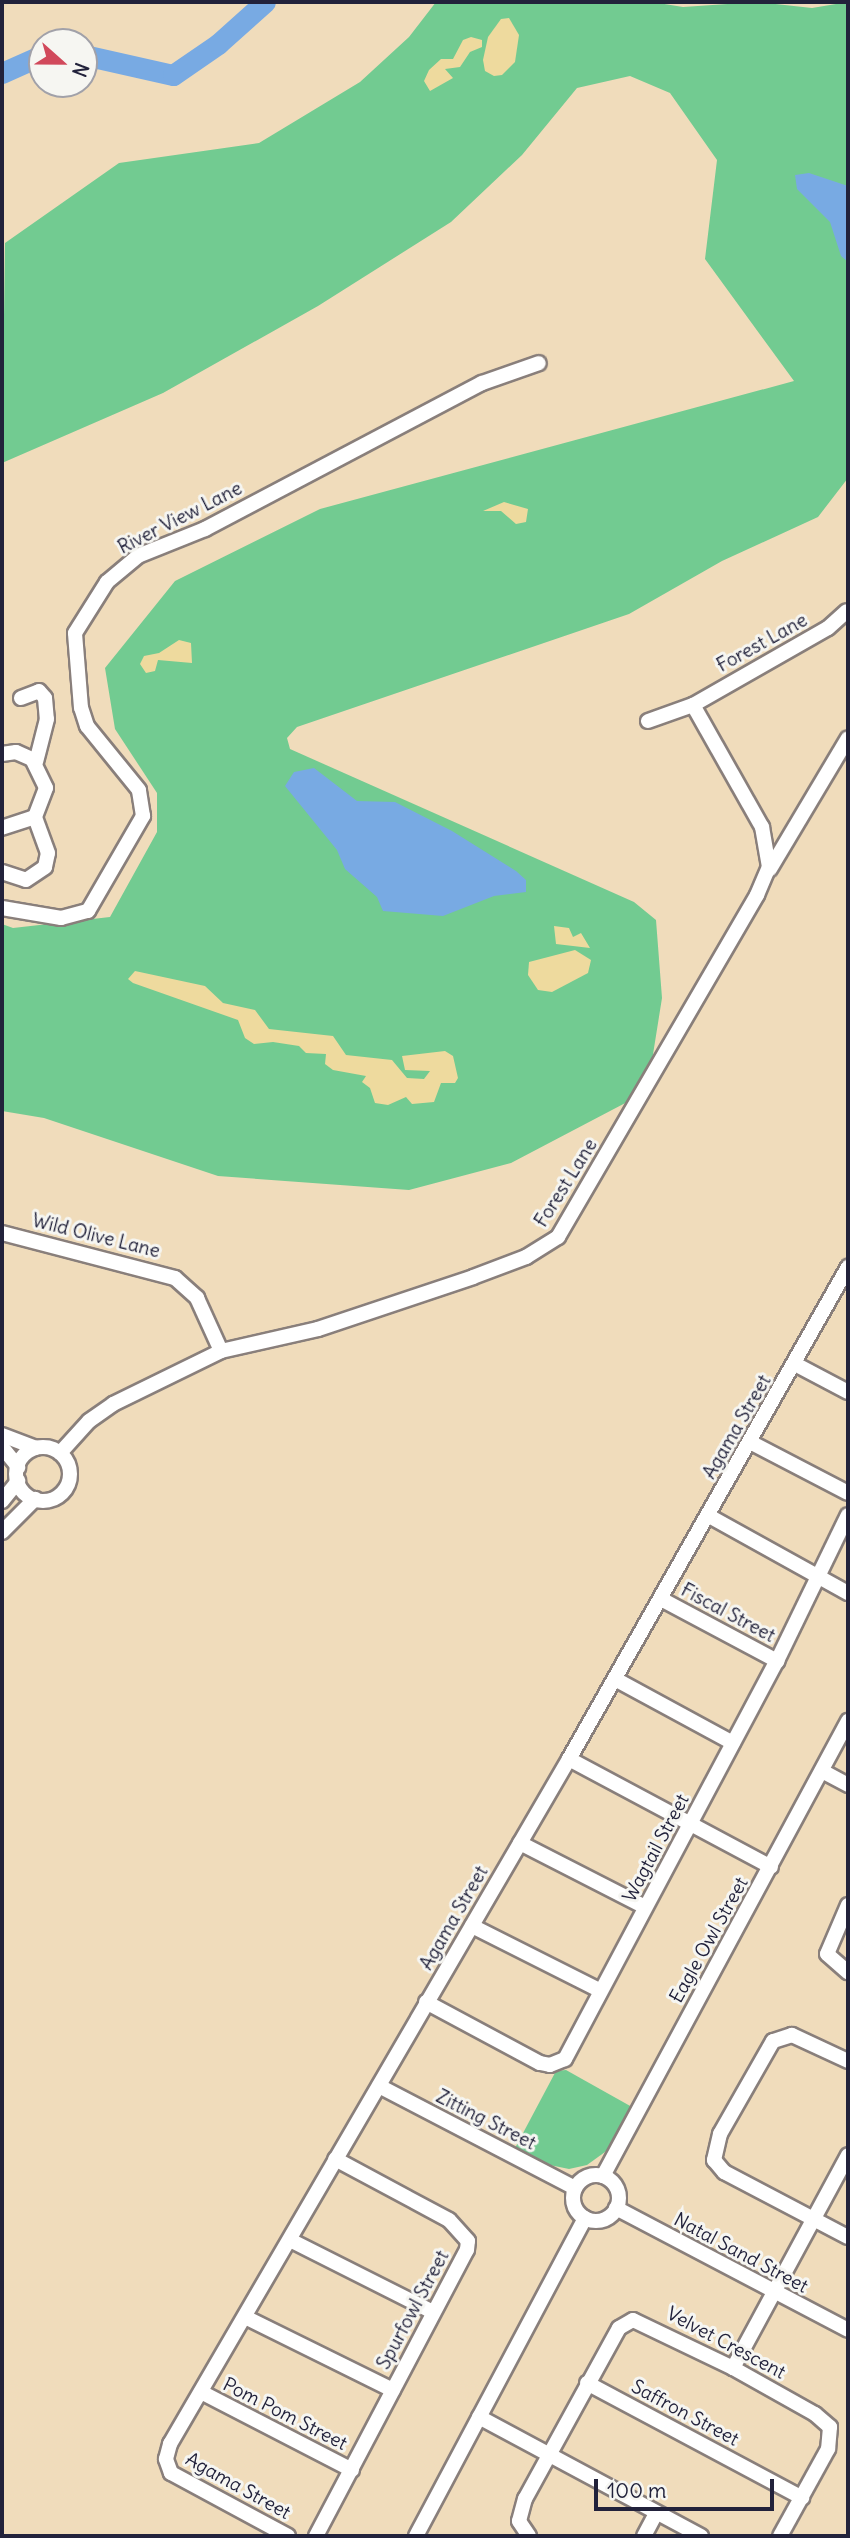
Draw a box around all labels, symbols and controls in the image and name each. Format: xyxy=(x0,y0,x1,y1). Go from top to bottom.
north arrow xyxy=(28,28,98,98)
text: N xyxy=(67,59,94,80)
street label: River View Lane xyxy=(114,477,246,559)
street label: Forest Lane xyxy=(713,609,811,677)
street label: Forest Lane xyxy=(530,1135,602,1231)
street label: Wild Olive Lane xyxy=(30,1209,162,1263)
street label: Agama Street xyxy=(698,1371,776,1483)
street label: Fiscal Street xyxy=(677,1579,779,1647)
street label: Wagtail Street xyxy=(618,1790,694,1906)
street label: Agama Street xyxy=(415,1862,493,1974)
street label: Eagle Owl Street xyxy=(665,1873,753,2007)
street label: Zitting Street xyxy=(432,2085,540,2155)
street label: Natal Sand Street xyxy=(670,2208,812,2298)
street label: Spurfowl Street xyxy=(372,2247,454,2373)
street label: Velvet Crescent xyxy=(663,2302,789,2384)
street label: Pom Pom Street xyxy=(219,2373,351,2455)
street label: Saffron Street xyxy=(627,2375,743,2451)
street label: Agama Street xyxy=(182,2448,294,2524)
scale bar xyxy=(598,2464,778,2508)
text: 100 m xyxy=(607,2477,666,2504)

